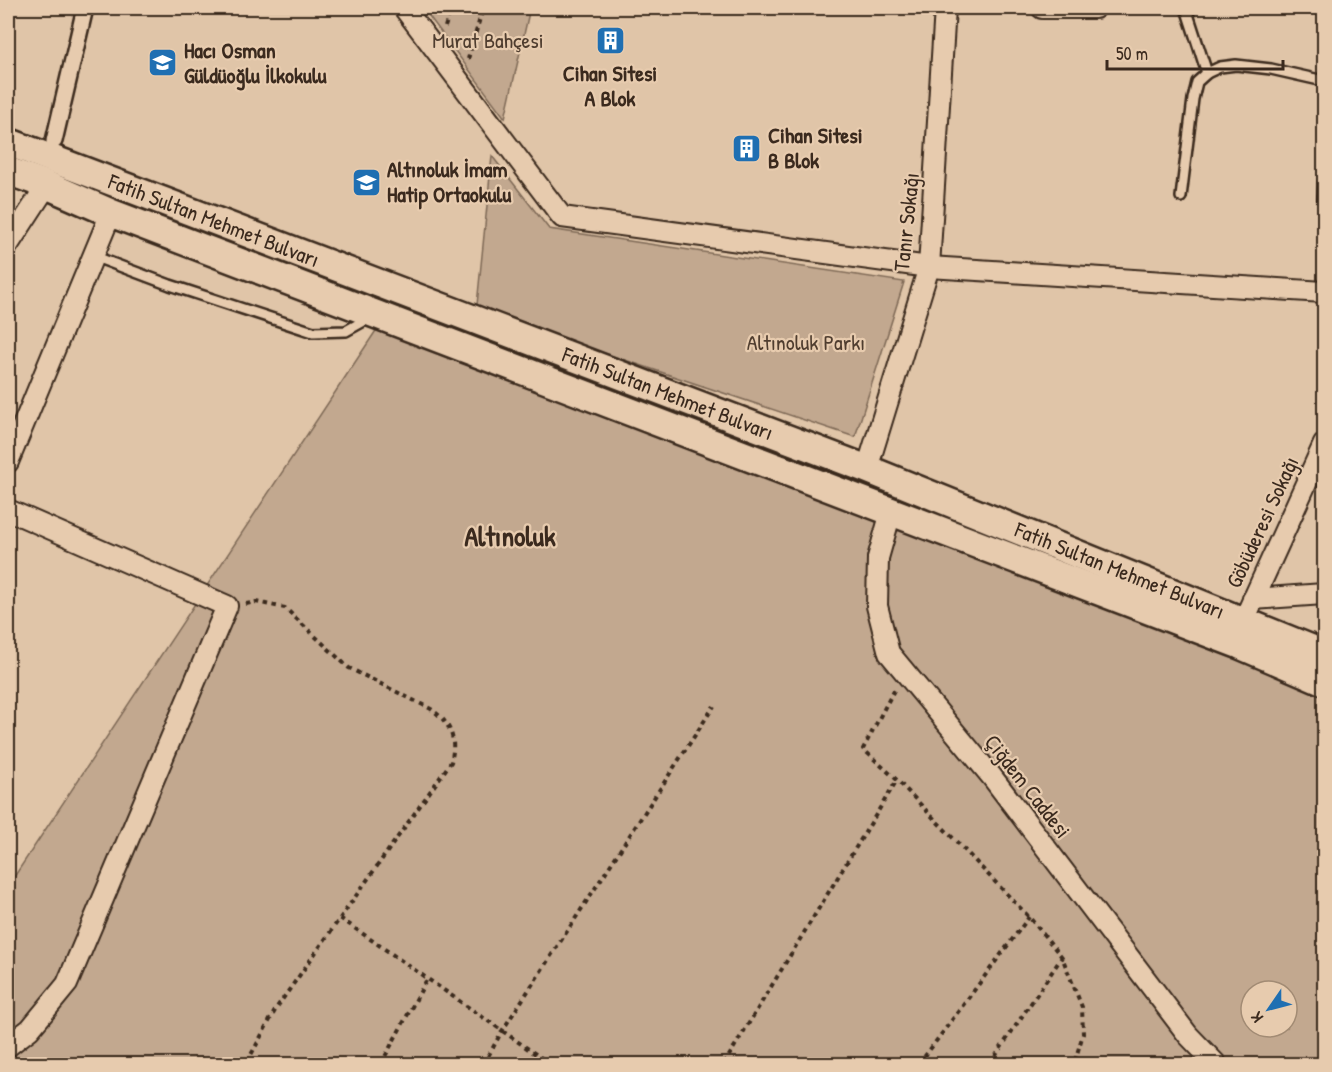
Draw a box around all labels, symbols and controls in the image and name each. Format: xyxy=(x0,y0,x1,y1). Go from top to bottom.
park label: Murat Bahçesi xyxy=(432,25,544,55)
building icon: Cihan Sitesi A Blok xyxy=(594,25,626,57)
scale bar xyxy=(1107,33,1282,71)
place label: Hacı Osman Güldüoğlu İlkokulu xyxy=(184,35,327,91)
text: 50 m xyxy=(1116,41,1148,66)
school or university icon: Hacı Osman Güldüoğlu İlkokulu xyxy=(147,47,179,79)
place label: Cihan Sitesi A Blok xyxy=(563,58,657,113)
place label: Cihan Sitesi B Blok xyxy=(768,120,863,175)
building icon: Cihan Sitesi B Blok xyxy=(731,132,763,164)
place label: Altınoluk İmam Hatip Ortaokulu xyxy=(387,154,511,210)
street label: Fatih Sultan Mehmet Bulvarı xyxy=(103,166,324,274)
school or university icon: Altınoluk İmam Hatip Ortaokulu xyxy=(350,166,382,198)
street label: Tanır Sokağı xyxy=(886,171,926,273)
park label: Altınoluk Parkı xyxy=(747,327,865,357)
street label: Fatih Sultan Mehmet Bulvarı xyxy=(557,339,778,447)
street label: Göbüderesi Sokağı xyxy=(1218,451,1306,593)
street label: Fatih Sultan Mehmet Bulvarı xyxy=(1010,514,1229,626)
district label: Altınoluk xyxy=(464,517,556,555)
street label: Çiğdem Caddesi xyxy=(978,728,1078,844)
north arrow xyxy=(1239,979,1299,1039)
text: K xyxy=(1245,1007,1268,1027)

